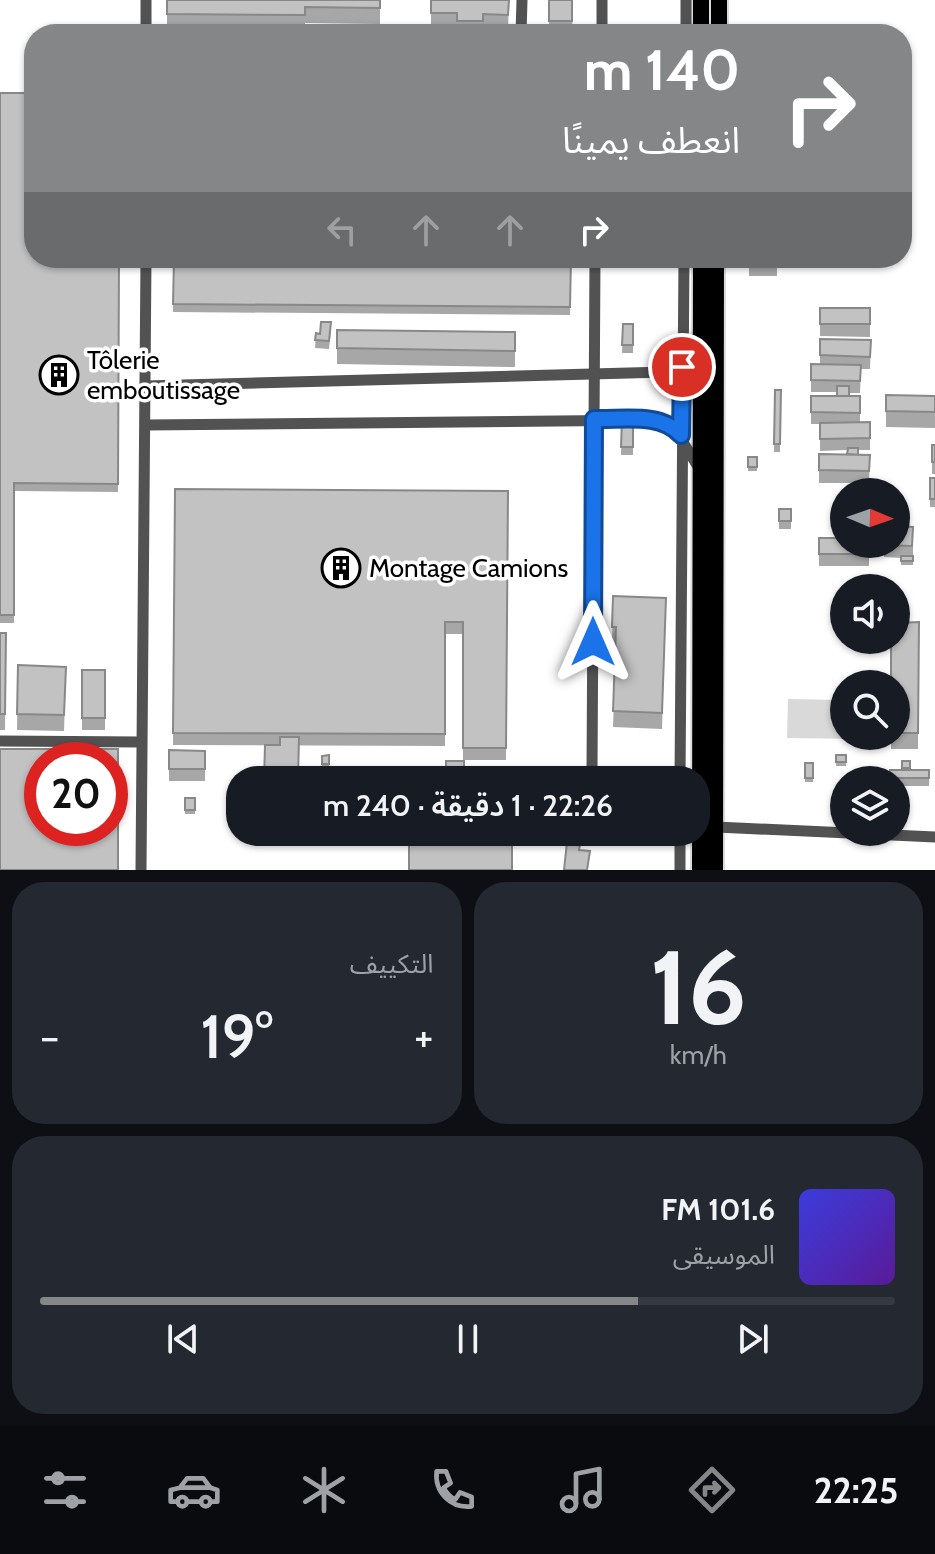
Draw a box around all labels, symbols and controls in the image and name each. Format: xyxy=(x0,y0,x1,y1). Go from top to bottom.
text: 140 m xyxy=(584,36,740,104)
icon: right xyxy=(768,56,872,160)
text: انعطف يمينًا xyxy=(562,118,740,162)
icon: left xyxy=(320,208,364,252)
icon: ahead xyxy=(404,208,448,252)
icon: ahead xyxy=(488,208,532,252)
icon: right xyxy=(572,208,616,252)
pin xyxy=(648,333,716,401)
place label: Tôlerie emboutissage xyxy=(87,344,240,406)
icon: arrive xyxy=(660,345,704,389)
building icon: Tôlerie emboutissage xyxy=(38,354,80,396)
north arrow xyxy=(830,478,910,558)
map controls xyxy=(830,478,910,846)
building icon: Montage Camions xyxy=(320,547,362,589)
place label: Montage Camions xyxy=(369,552,568,584)
button: sound xyxy=(830,574,910,654)
position arrow xyxy=(551,600,635,684)
button: search xyxy=(830,670,910,750)
speed limit sign: 20 xyxy=(24,742,128,846)
button: layers xyxy=(830,766,910,846)
text: 22:26 · 1 دقيقة · 240 m xyxy=(323,787,613,824)
text: 16 xyxy=(650,924,747,1050)
text: التكييف xyxy=(350,948,434,980)
text: 19° xyxy=(201,1000,273,1073)
text: − xyxy=(40,1010,59,1063)
text: + xyxy=(414,1010,433,1063)
text: km/h xyxy=(670,1039,727,1071)
text: 101.6 FM xyxy=(661,1191,775,1228)
text: الموسيقى xyxy=(673,1239,775,1271)
icon: previous xyxy=(161,1317,205,1361)
icon: pause xyxy=(446,1317,490,1361)
icon: next xyxy=(731,1317,775,1361)
icon: filters xyxy=(37,1462,93,1518)
icon: car xyxy=(166,1462,222,1518)
icon: climate xyxy=(296,1462,352,1518)
icon: phone xyxy=(425,1462,481,1518)
icon: music xyxy=(555,1462,611,1518)
icon: directions xyxy=(684,1462,740,1518)
text: 22:25 xyxy=(814,1468,898,1512)

